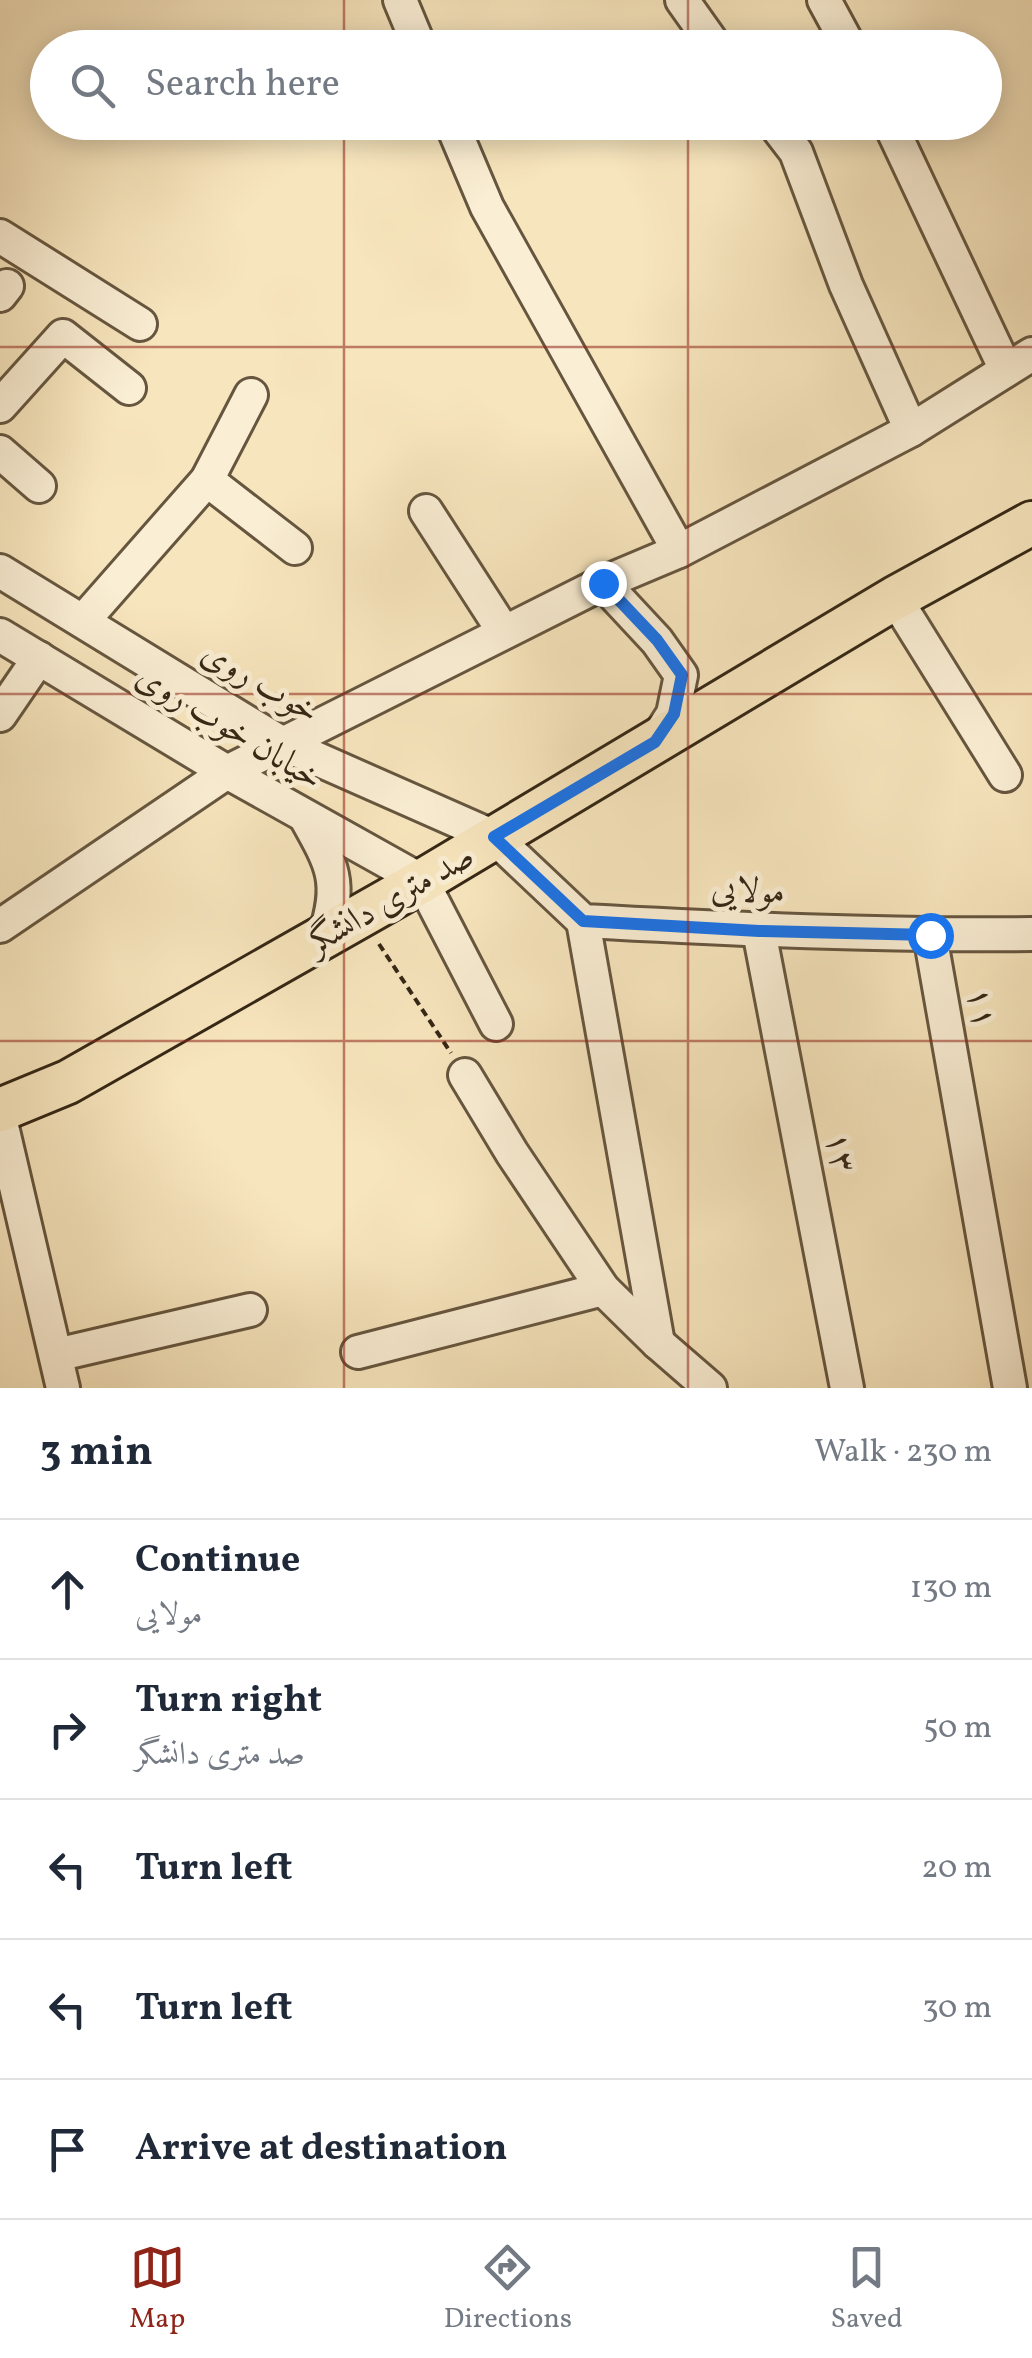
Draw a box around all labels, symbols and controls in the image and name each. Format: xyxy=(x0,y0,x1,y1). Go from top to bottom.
search box xyxy=(30,30,1002,140)
icon: search xyxy=(65,58,120,113)
text: Search here xyxy=(145,59,340,112)
route end xyxy=(581,561,627,607)
street label: خوب روی xyxy=(192,631,327,737)
street label: خیابان خوب روی xyxy=(126,654,331,803)
street label: صد متری دانشگر xyxy=(296,833,484,969)
street label: مولایی xyxy=(710,866,786,918)
route start xyxy=(908,913,954,959)
street label: ۱۱ xyxy=(953,983,1007,1032)
street label: ۱۳ xyxy=(812,1128,867,1177)
text: 3 min xyxy=(40,1424,153,1483)
text: Walk · 230 m xyxy=(814,1431,992,1475)
text: Continue xyxy=(135,1535,300,1588)
icon: ahead xyxy=(40,1562,95,1617)
text: 130 m xyxy=(910,1567,992,1611)
text: مولایی xyxy=(135,1594,203,1638)
text: Turn right xyxy=(135,1675,322,1728)
icon: right xyxy=(40,1702,95,1757)
text: 50 m xyxy=(923,1707,992,1751)
text: صد متری دانشگر xyxy=(135,1734,305,1778)
icon: left xyxy=(40,1842,95,1897)
text: Turn left xyxy=(135,1843,292,1896)
text: 20 m xyxy=(921,1847,992,1891)
icon: left xyxy=(40,1982,95,2037)
text: Turn left xyxy=(135,1983,292,2036)
text: 30 m xyxy=(922,1987,992,2031)
icon: arrive xyxy=(40,2122,95,2177)
text: Arrive at destination xyxy=(135,2123,508,2176)
tab: Map xyxy=(129,2240,185,2339)
tab: Directions xyxy=(444,2240,572,2339)
tab: Saved xyxy=(831,2240,903,2339)

